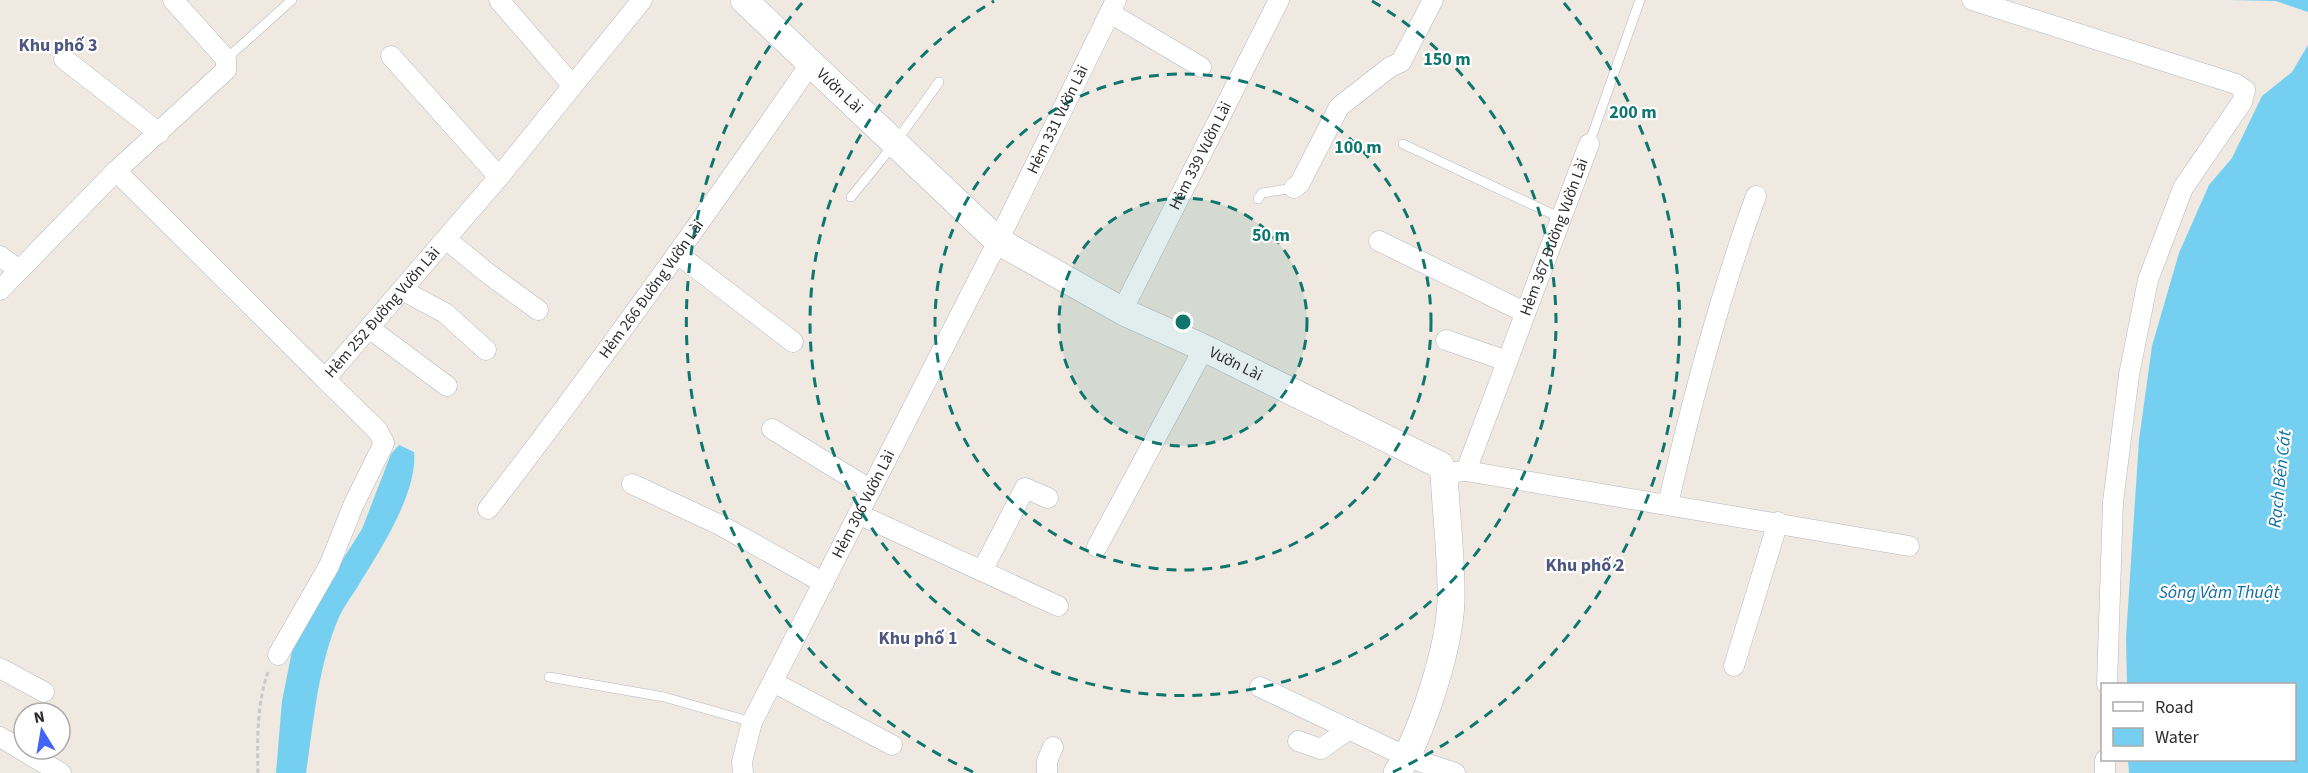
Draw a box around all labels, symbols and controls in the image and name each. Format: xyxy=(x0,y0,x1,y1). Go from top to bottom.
district label: Khu phố 3 xyxy=(19,33,97,58)
text: 150 m xyxy=(1423,47,1471,72)
street label: Hẻm 331 Vườn Lài xyxy=(1022,61,1094,178)
street label: Vườn Lài xyxy=(812,63,868,118)
street label: Hẻm 339 Vườn Lài xyxy=(1164,98,1237,214)
text: 200 m xyxy=(1609,100,1657,125)
text: 100 m xyxy=(1334,135,1382,160)
street label: Hẻm 367 Đường Vườn Lài xyxy=(1514,155,1594,319)
street label: Hẻm 266 Đường Vườn Lài xyxy=(594,215,709,363)
text: 50 m xyxy=(1252,223,1290,248)
street label: Hẻm 252 Đường Vườn Lài xyxy=(320,242,445,383)
centre of rings xyxy=(1173,312,1193,332)
street label: Vườn Lài xyxy=(1205,341,1266,386)
water label: Rạch Bến Cát xyxy=(2262,428,2298,529)
street label: Hẻm 306 Vườn Lài xyxy=(827,446,900,562)
district label: Khu phố 2 xyxy=(1546,553,1624,578)
water label: Sông Vàm Thuật xyxy=(2159,580,2280,605)
district label: Khu phố 1 xyxy=(879,626,957,651)
legend xyxy=(2101,683,2296,761)
text: Road xyxy=(2155,695,2194,720)
north arrow xyxy=(12,701,72,761)
text: N xyxy=(32,705,47,729)
text: Water xyxy=(2155,725,2199,750)

